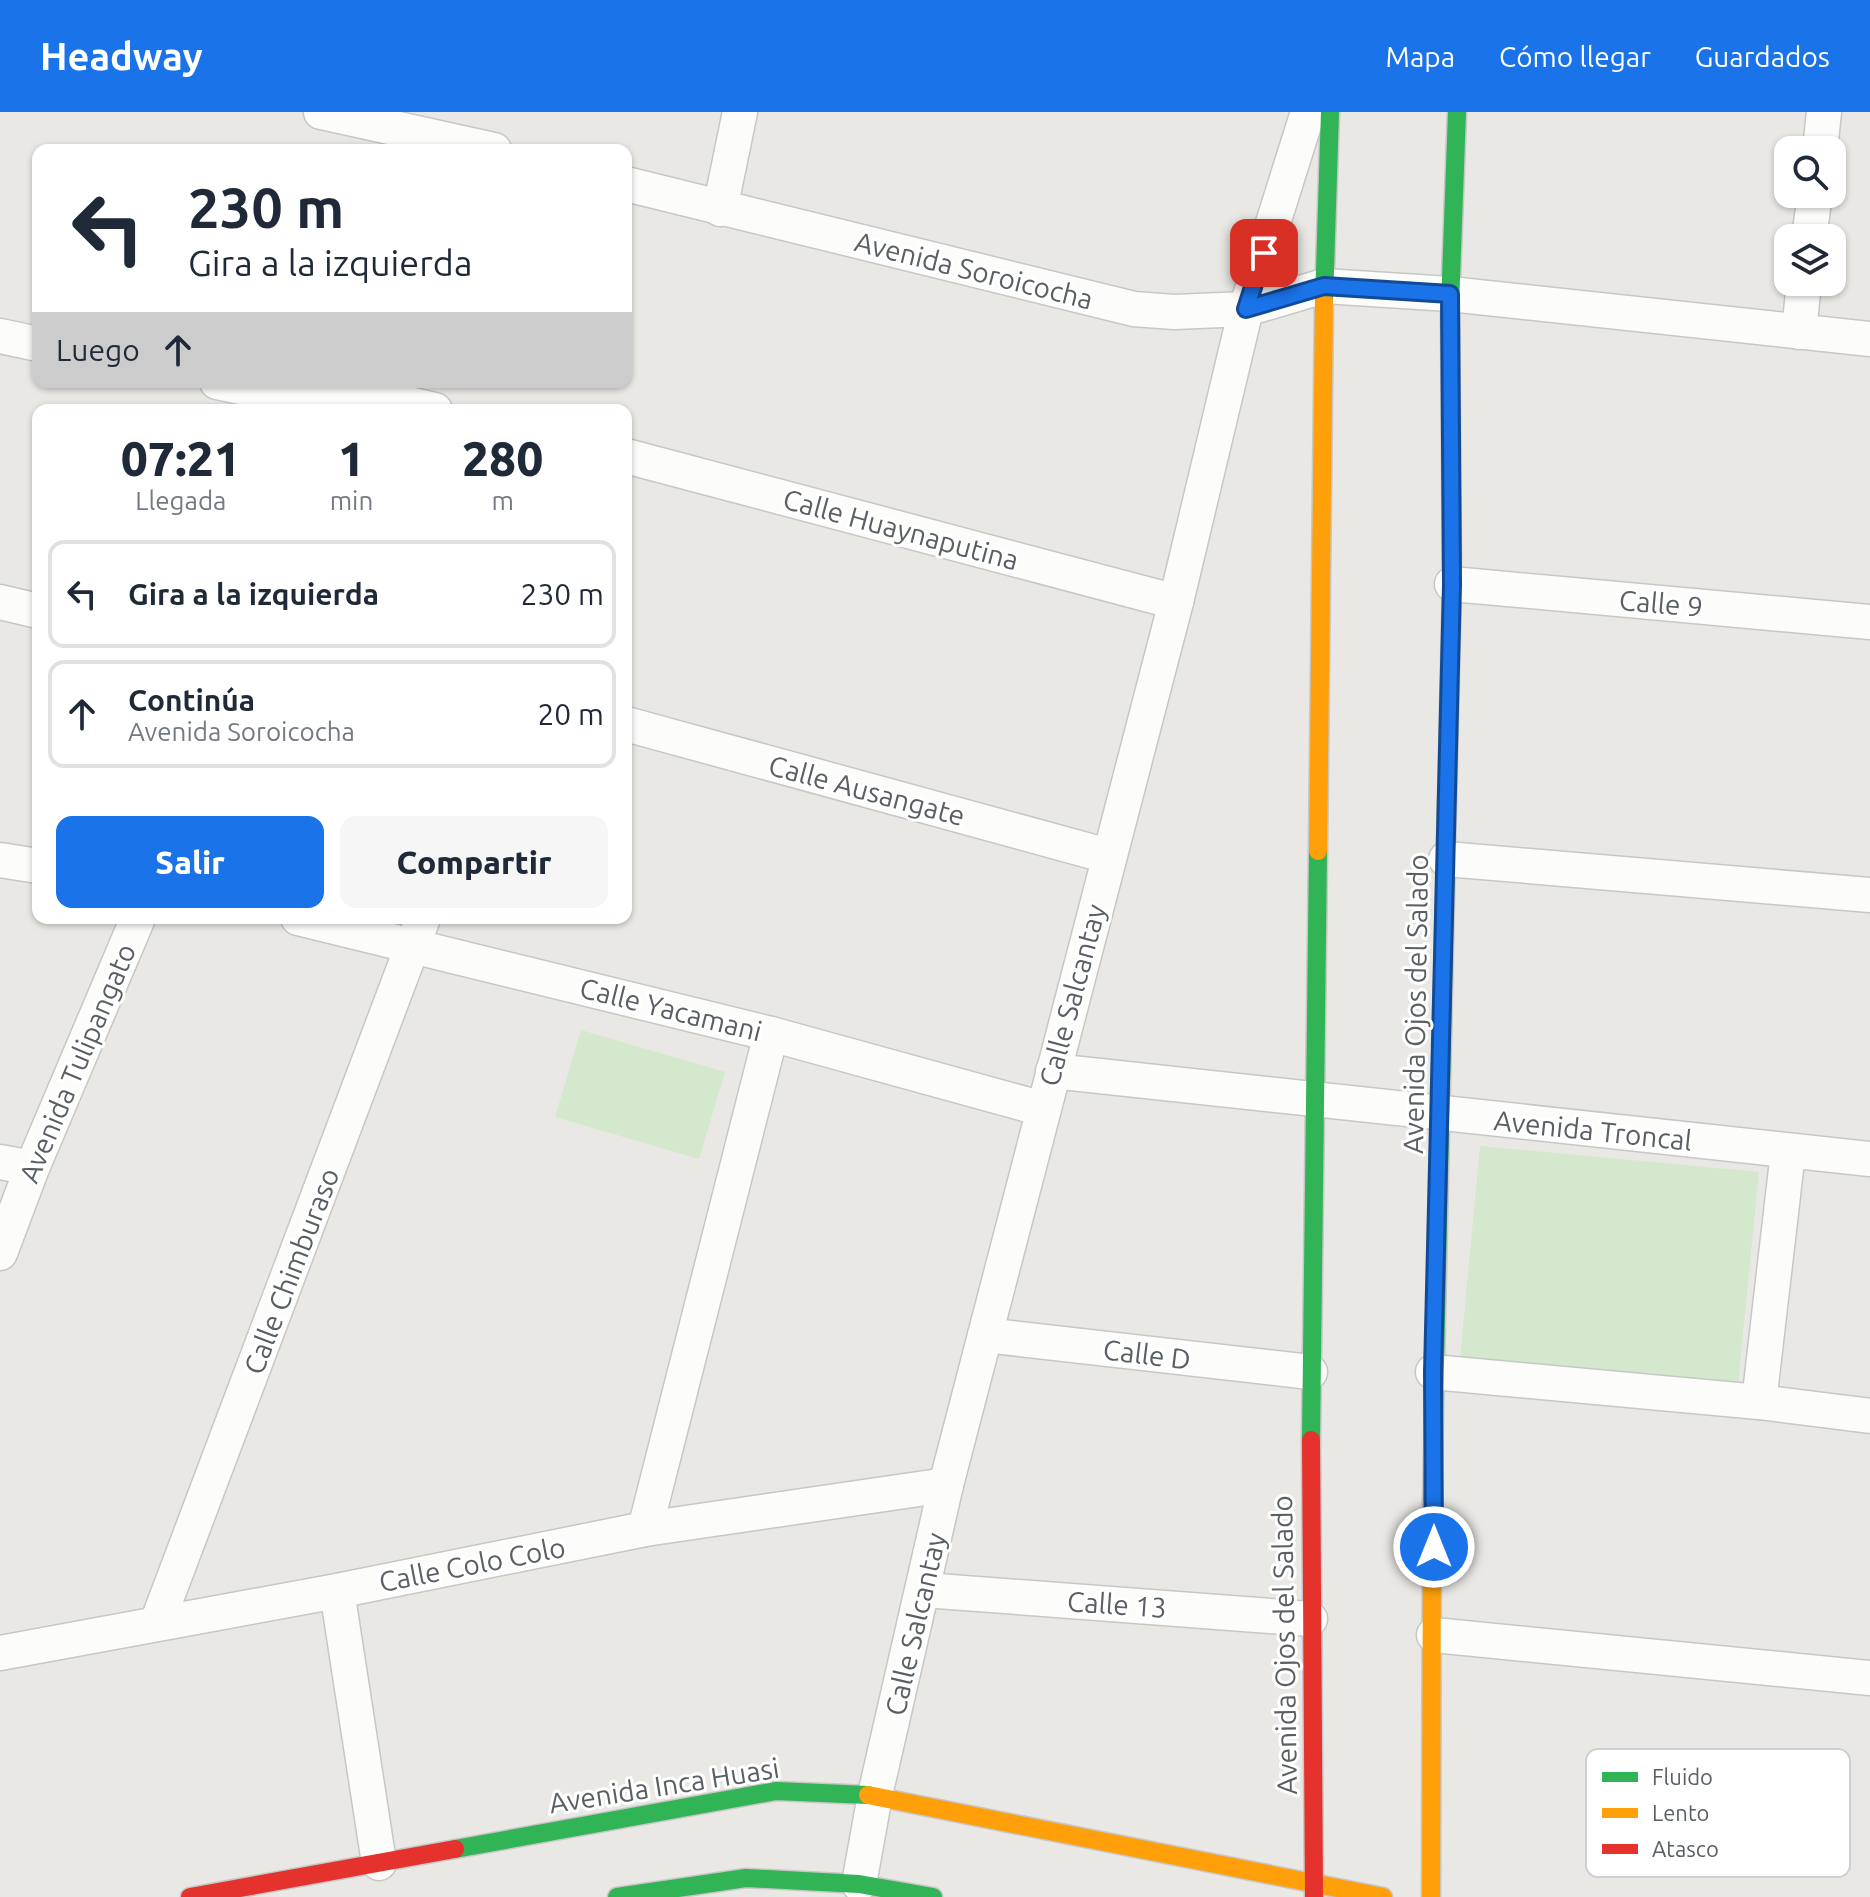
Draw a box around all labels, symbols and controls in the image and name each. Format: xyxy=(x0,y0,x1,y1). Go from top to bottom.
text: Headway xyxy=(40,35,203,77)
text: Mapa xyxy=(1386,41,1455,72)
text: Cómo llegar xyxy=(1499,41,1651,72)
text: Guardados xyxy=(1695,41,1830,72)
map controls xyxy=(1774,136,1846,296)
button: search xyxy=(1774,136,1846,208)
icon: left xyxy=(56,176,160,280)
text: 230 m xyxy=(188,176,344,239)
pin xyxy=(1230,219,1298,287)
button: layers xyxy=(1774,224,1846,296)
street label: Avenida Soroicocha xyxy=(852,225,1096,315)
icon: arrive xyxy=(1242,231,1286,275)
text: Gira a la izquierda xyxy=(188,242,472,283)
icon: ahead xyxy=(156,328,200,372)
text: Luego xyxy=(56,333,140,367)
text: 07:21 xyxy=(121,431,241,485)
text: 1 xyxy=(338,431,365,485)
text: 280 xyxy=(462,431,543,485)
street label: Calle Huaynaputina xyxy=(780,483,1022,575)
text: Llegada xyxy=(135,486,226,515)
text: min xyxy=(330,486,373,515)
text: m xyxy=(491,486,514,515)
icon: left xyxy=(60,572,104,616)
text: Gira a la izquierda xyxy=(128,577,379,611)
text: 230 m xyxy=(520,577,604,611)
street label: Calle 9 xyxy=(1618,584,1704,622)
text: Continúa xyxy=(128,683,255,717)
icon: ahead xyxy=(60,692,104,736)
text: 20 m xyxy=(537,697,604,731)
text: Avenida Soroicocha xyxy=(128,717,355,746)
street label: Calle Ausangate xyxy=(766,749,968,831)
button: Salir xyxy=(56,816,324,908)
button: Compartir xyxy=(340,816,608,908)
street label: Avenida Ojos del Salado xyxy=(1397,854,1433,1154)
street label: Calle Salcantay xyxy=(1033,901,1111,1089)
street label: Avenida Tulipangato xyxy=(13,939,141,1187)
street label: Calle Yacamani xyxy=(577,971,765,1047)
street label: Avenida Troncal xyxy=(1492,1104,1694,1156)
street label: Calle Chimburaso xyxy=(237,1164,345,1378)
street label: Calle D xyxy=(1101,1333,1193,1375)
street label: Avenida Ojos del Salado xyxy=(1266,1495,1302,1795)
position arrow xyxy=(1392,1505,1476,1589)
street label: Calle Salcantay xyxy=(879,1530,951,1718)
street label: Calle Colo Colo xyxy=(376,1531,568,1597)
street label: Calle 13 xyxy=(1066,1585,1168,1623)
legend xyxy=(1586,1749,1850,1877)
street label: Avenida Inca Huasi xyxy=(547,1751,781,1819)
text: Fluido xyxy=(1652,1764,1713,1789)
text: Lento xyxy=(1652,1800,1709,1825)
text: Atasco xyxy=(1652,1836,1719,1861)

